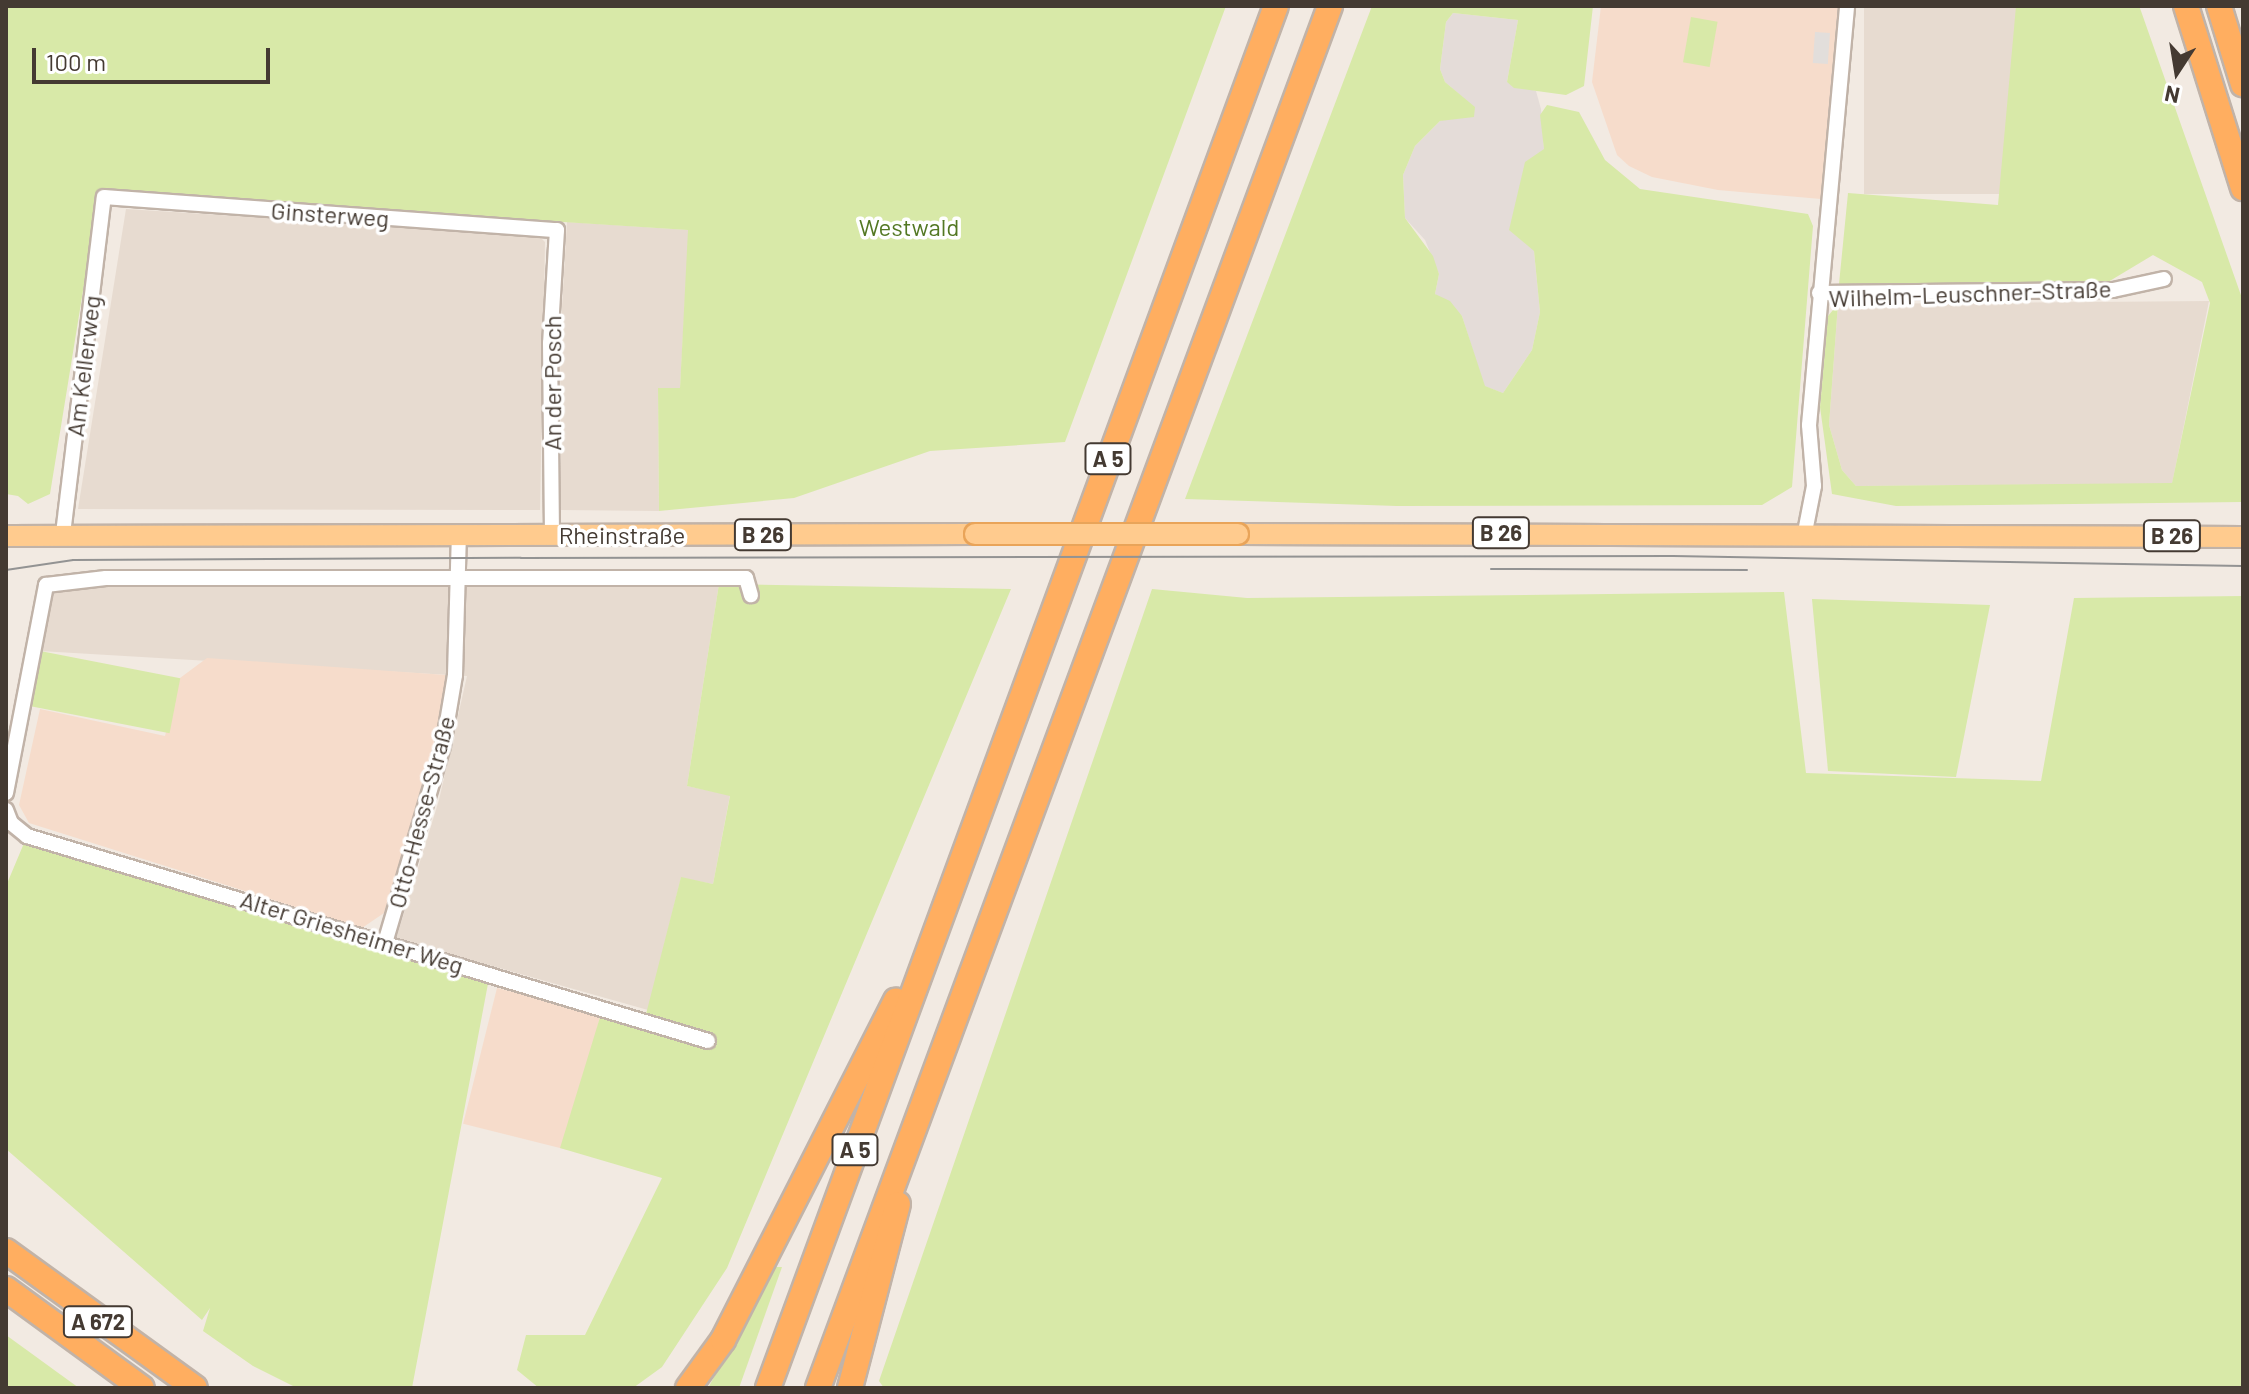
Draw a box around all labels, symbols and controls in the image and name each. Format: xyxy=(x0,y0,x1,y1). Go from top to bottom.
scale bar xyxy=(36,32,274,82)
north arrow xyxy=(2137,32,2217,112)
text: 100 m xyxy=(46,47,106,76)
text: N xyxy=(2162,81,2182,110)
street label: Ginsterweg xyxy=(270,196,390,232)
park label: Westwald xyxy=(859,213,959,241)
street label: Wilhelm-Leuschner-Straße xyxy=(1828,274,2112,312)
street label: Am Kellerweg xyxy=(60,294,106,438)
street label: An der Posch xyxy=(538,315,566,451)
road number: A 5 xyxy=(1084,441,1132,477)
road number: B 26 xyxy=(1471,515,1531,551)
road number: B 26 xyxy=(733,517,793,553)
road number: B 26 xyxy=(2142,518,2202,554)
street label: Rheinstraße xyxy=(559,521,685,549)
street label: Otto-Hesse-Straße xyxy=(382,713,460,911)
street label: Alter Griesheimer Weg xyxy=(237,884,467,980)
road number: A 5 xyxy=(831,1132,879,1168)
road number: A 672 xyxy=(62,1304,134,1340)

